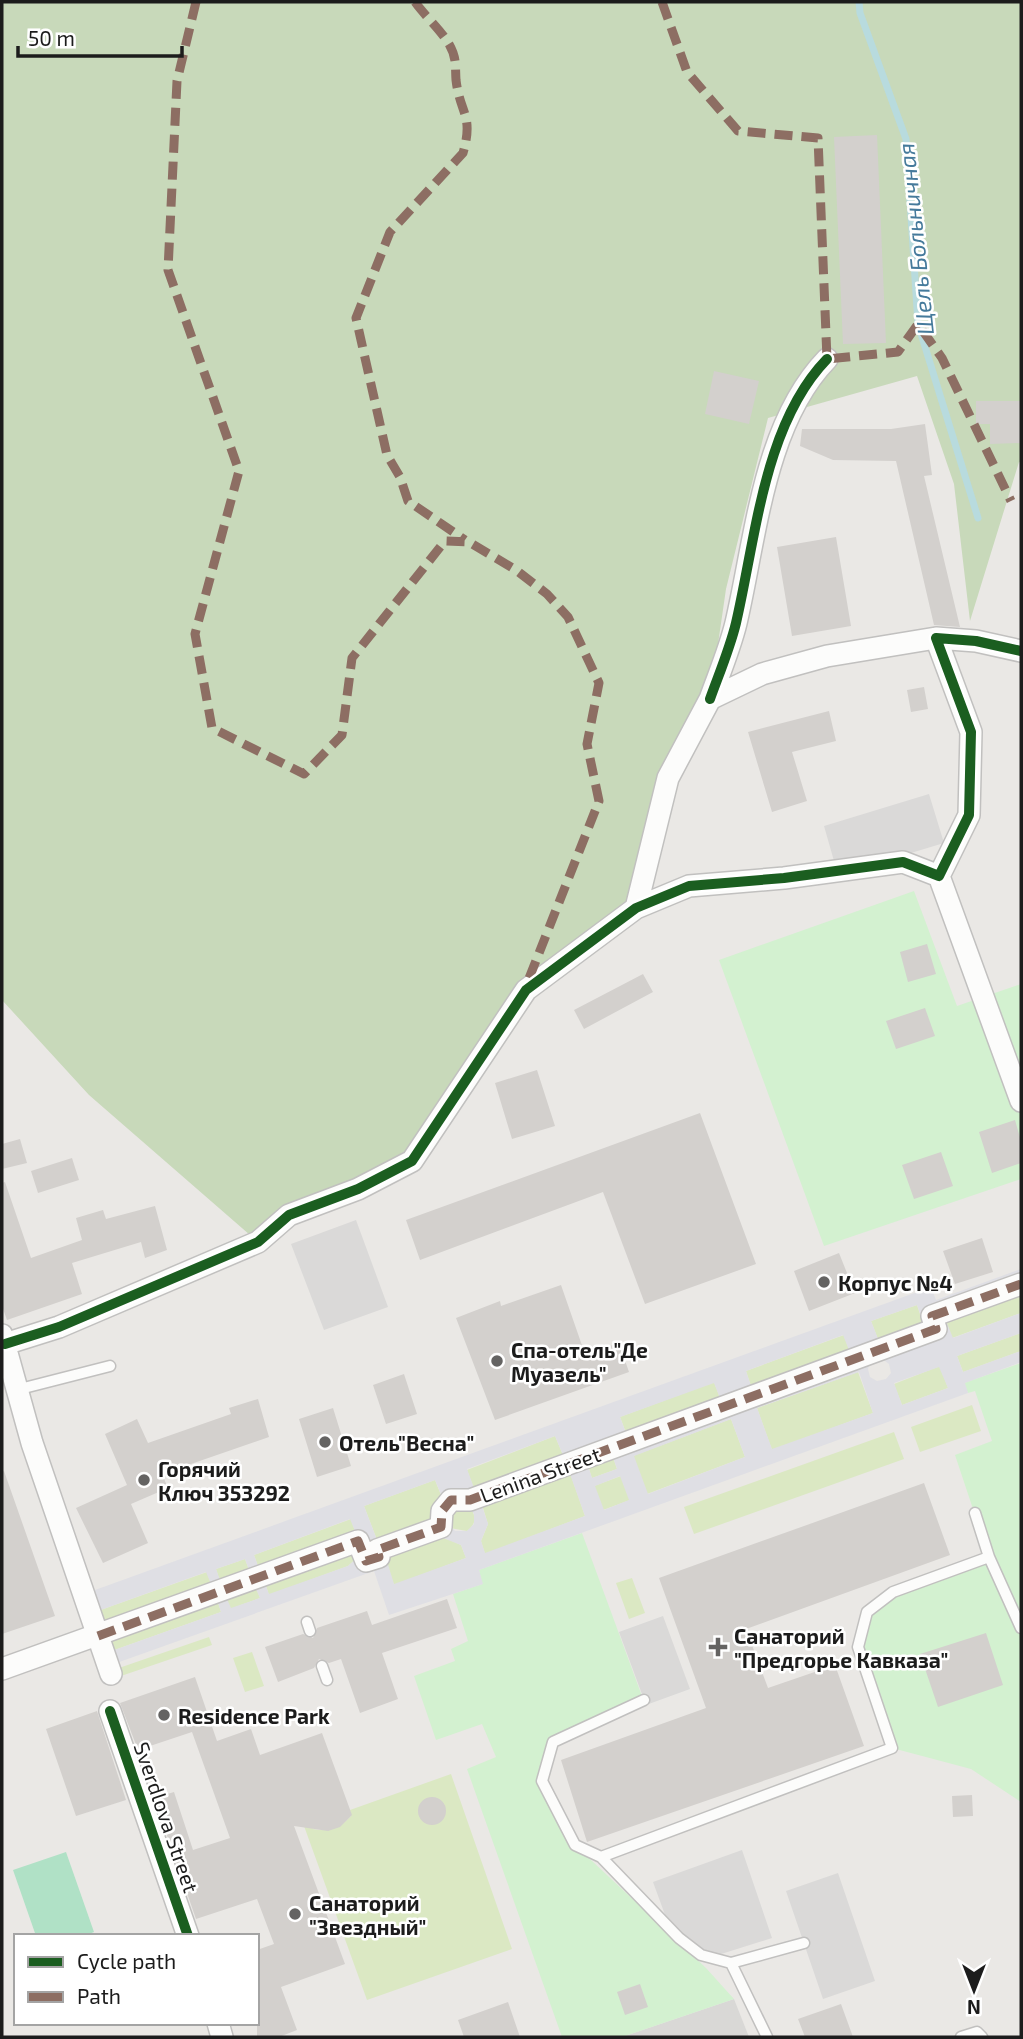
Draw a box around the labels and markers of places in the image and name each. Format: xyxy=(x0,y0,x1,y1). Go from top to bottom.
place label: Корпус №4 xyxy=(838,1270,953,1295)
marker: Корпус №4 xyxy=(816,1274,832,1290)
place label: Спа-отель"Де Муазель" xyxy=(511,1337,648,1386)
marker: Спа-отель"Де Муазель" xyxy=(489,1353,505,1369)
place label: Отель"Весна" xyxy=(339,1430,474,1455)
marker: Отель"Весна" xyxy=(317,1434,333,1450)
place label: Горячий Ключ 353292 xyxy=(158,1456,290,1505)
marker: Горячий Ключ 353292 xyxy=(136,1472,152,1488)
place label: Санаторий "Предгорье Кавказа" xyxy=(734,1623,948,1672)
marker: Санаторий "Предгорье Кавказа" xyxy=(708,1637,728,1657)
place label: Residence Park xyxy=(178,1703,330,1728)
marker: Residence Park xyxy=(156,1707,172,1723)
place label: Санаторий "Звездный" xyxy=(309,1890,426,1939)
marker: Санаторий "Звездный" xyxy=(287,1906,303,1922)

